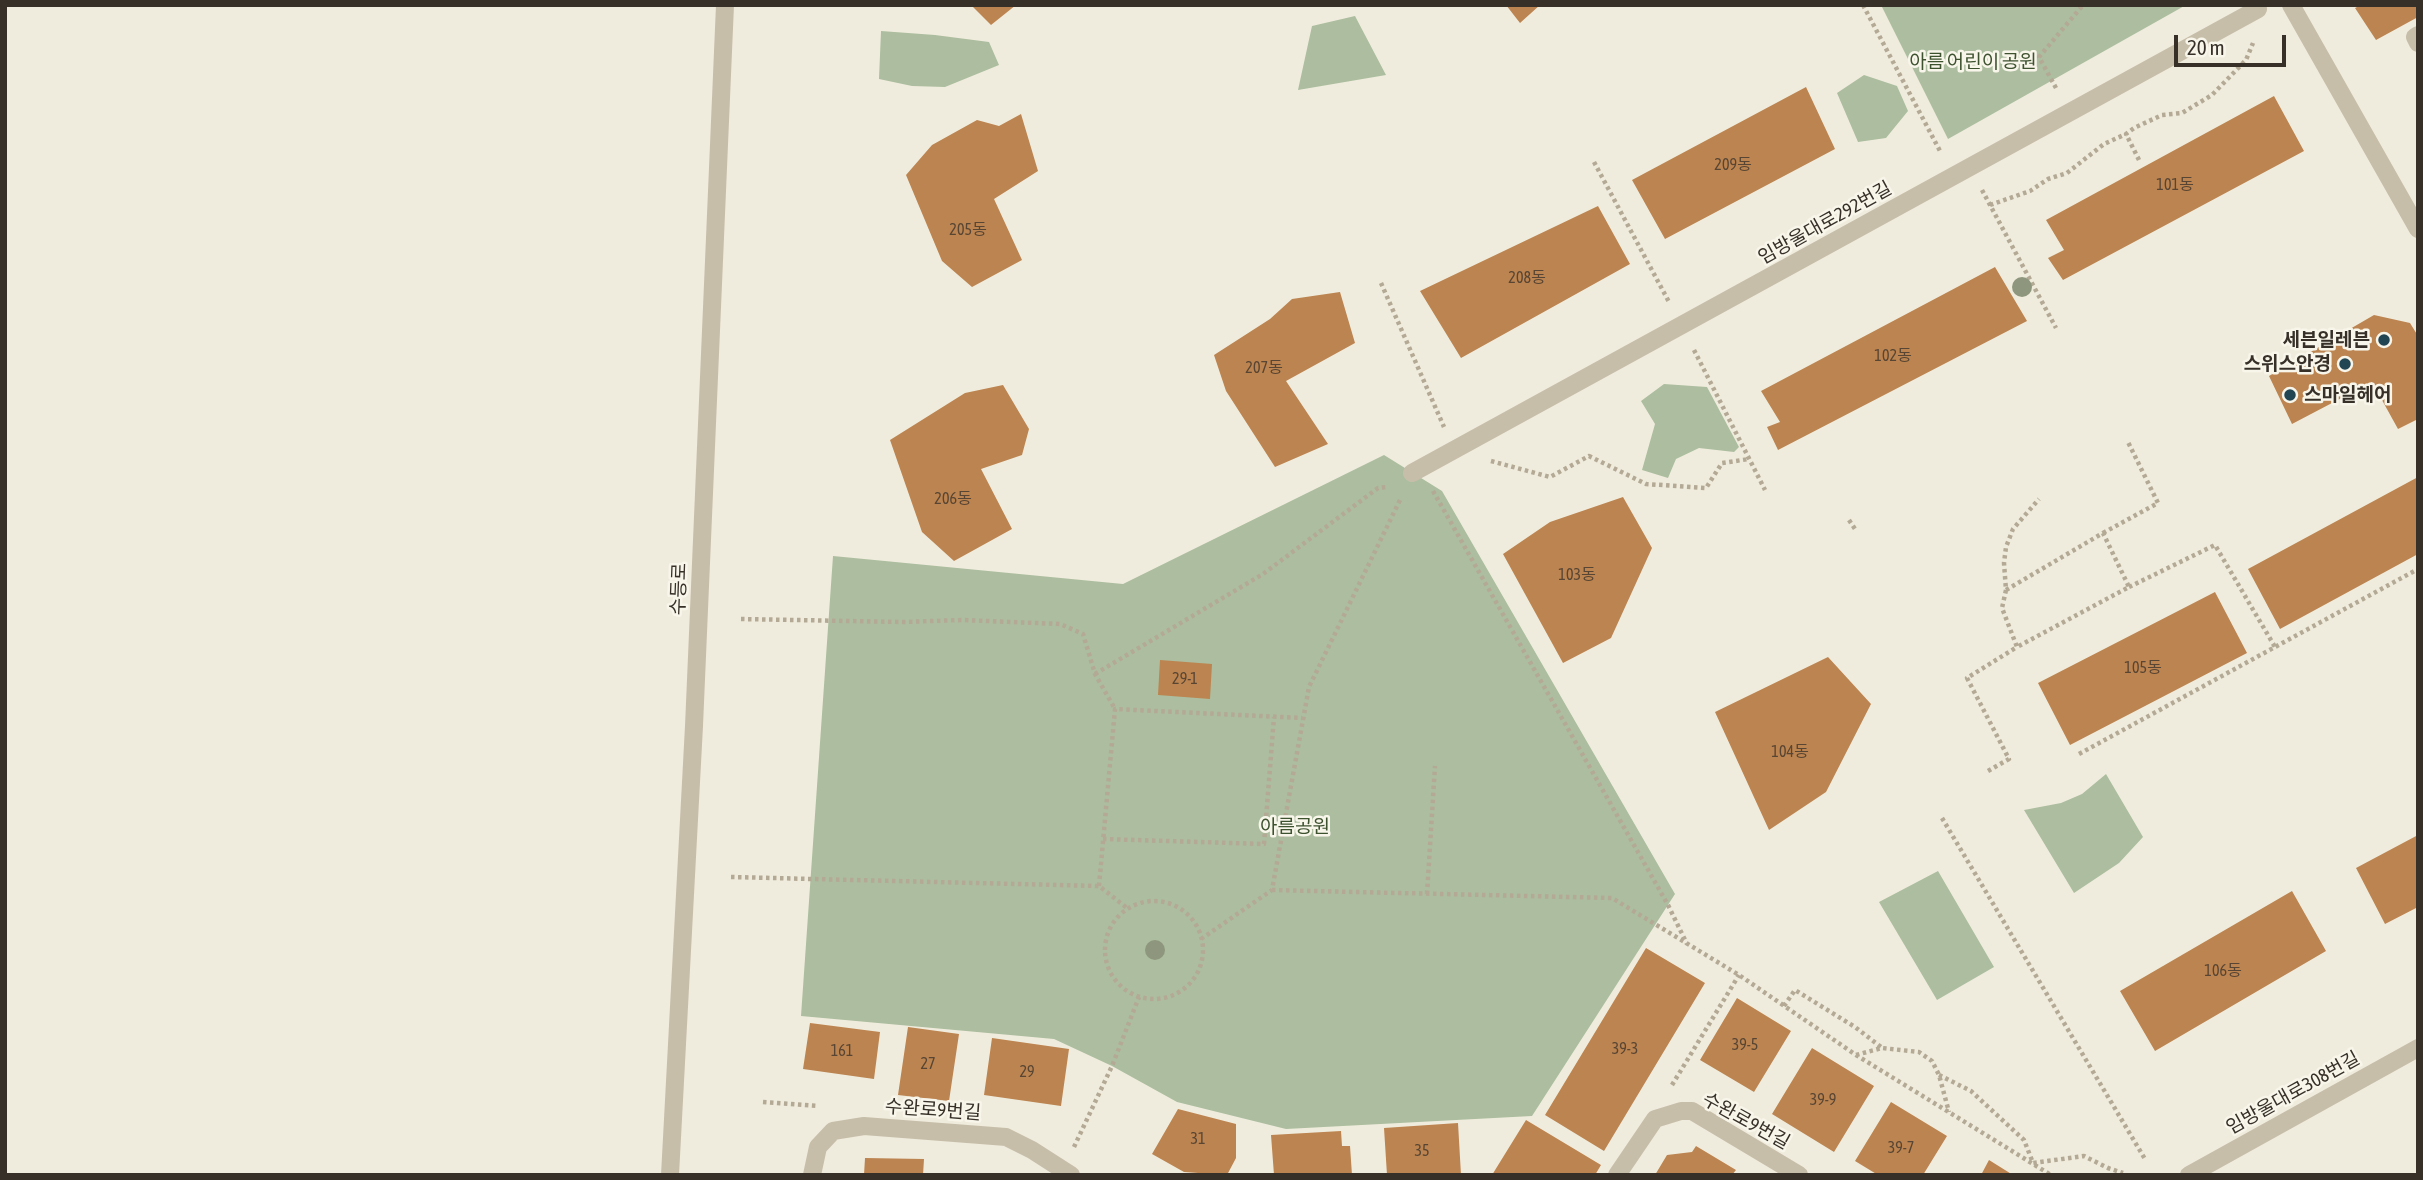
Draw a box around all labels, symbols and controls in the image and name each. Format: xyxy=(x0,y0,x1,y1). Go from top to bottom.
scale bar xyxy=(2178,21,2290,65)
text: 20 m xyxy=(2187,35,2225,59)
park label: 아름 어린이 공원 xyxy=(1909,51,2037,73)
house number: 209동 xyxy=(1714,155,1752,175)
house number: 101동 xyxy=(2156,175,2194,195)
street label: 임방울대로292번길 xyxy=(1754,177,1896,269)
house number: 205동 xyxy=(949,220,987,240)
house number: 208동 xyxy=(1508,268,1546,288)
place label: 세븐일레븐 xyxy=(2283,329,2370,351)
marker: 세븐일레븐 xyxy=(2376,332,2392,348)
house number: 102동 xyxy=(1874,346,1912,366)
place label: 스위스안경 xyxy=(2244,353,2331,375)
marker: 스위스안경 xyxy=(2337,356,2353,372)
house number: 207동 xyxy=(1245,358,1283,378)
place label: 스마일헤어 xyxy=(2304,384,2391,406)
marker: 스마일헤어 xyxy=(2282,387,2298,403)
house number: 206동 xyxy=(934,489,972,509)
street label: 수등로 xyxy=(667,562,691,616)
house number: 103동 xyxy=(1558,565,1596,585)
house number: 105동 xyxy=(2124,658,2162,678)
house number: 29-1 xyxy=(1172,669,1198,689)
house number: 104동 xyxy=(1771,742,1809,762)
park label: 아름공원 xyxy=(1260,816,1330,838)
house number: 106동 xyxy=(2204,961,2242,981)
house number: 39-5 xyxy=(1732,1035,1758,1055)
house number: 39-3 xyxy=(1612,1039,1638,1059)
house number: 161 xyxy=(831,1041,853,1061)
street label: 임방울대로308번길 xyxy=(2222,1047,2364,1139)
house number: 27 xyxy=(920,1054,936,1074)
house number: 29 xyxy=(1019,1062,1035,1082)
street label: 수완로9번길 xyxy=(1698,1088,1794,1154)
house number: 39-9 xyxy=(1810,1090,1836,1110)
street label: 수완로9번길 xyxy=(884,1095,982,1125)
house number: 31 xyxy=(1190,1129,1206,1149)
house number: 39-7 xyxy=(1888,1138,1914,1158)
house number: 35 xyxy=(1414,1141,1430,1161)

